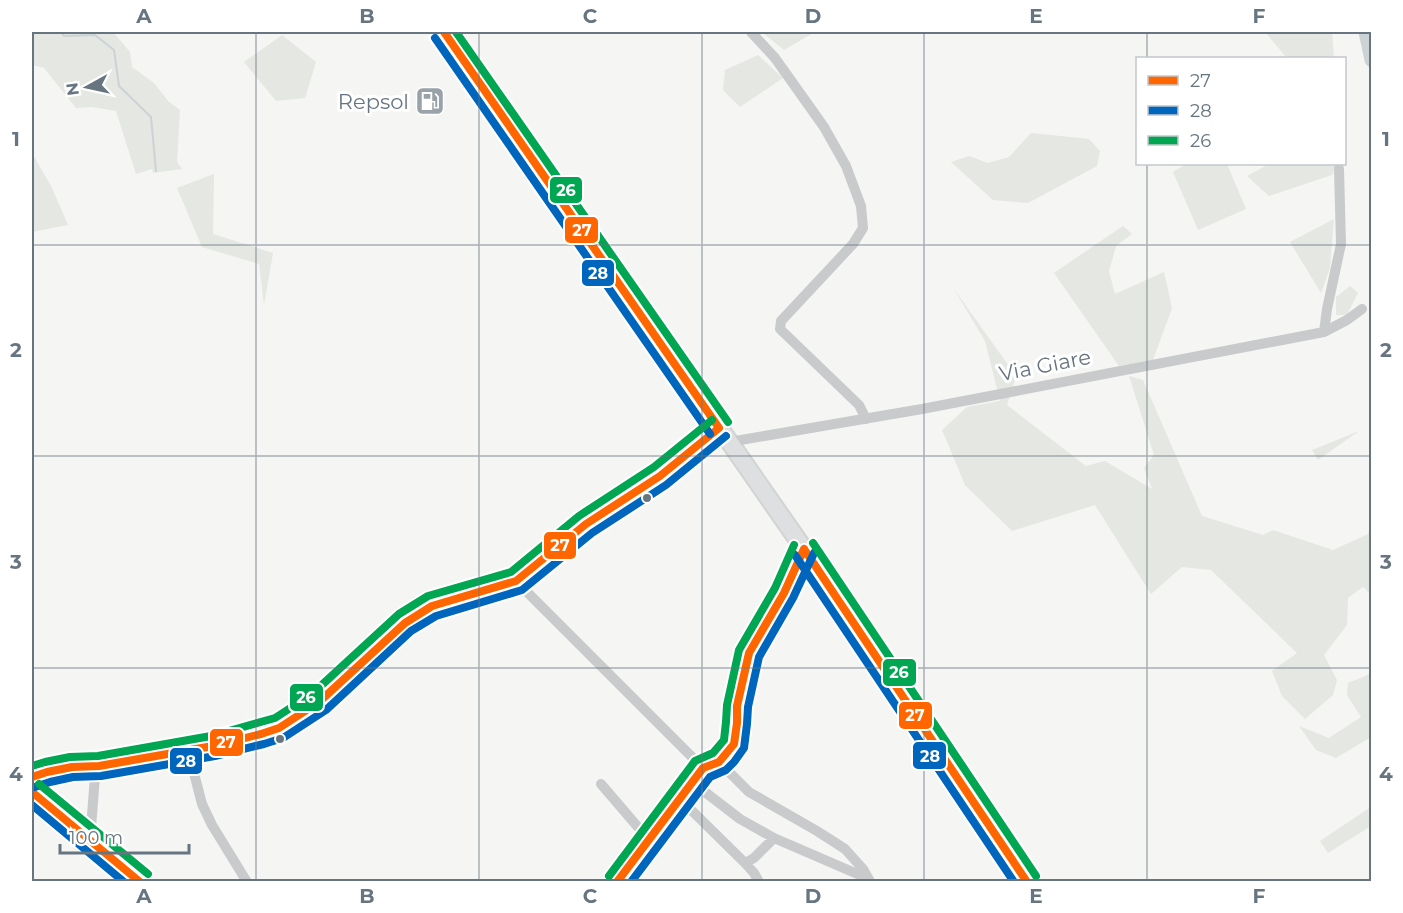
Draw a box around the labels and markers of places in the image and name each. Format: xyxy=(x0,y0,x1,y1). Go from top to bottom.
fuel station icon: Repsol xyxy=(414,85,446,117)
place label: Repsol xyxy=(338,89,409,114)
unlabelled marker xyxy=(641,492,653,504)
unlabelled marker xyxy=(274,733,286,745)

